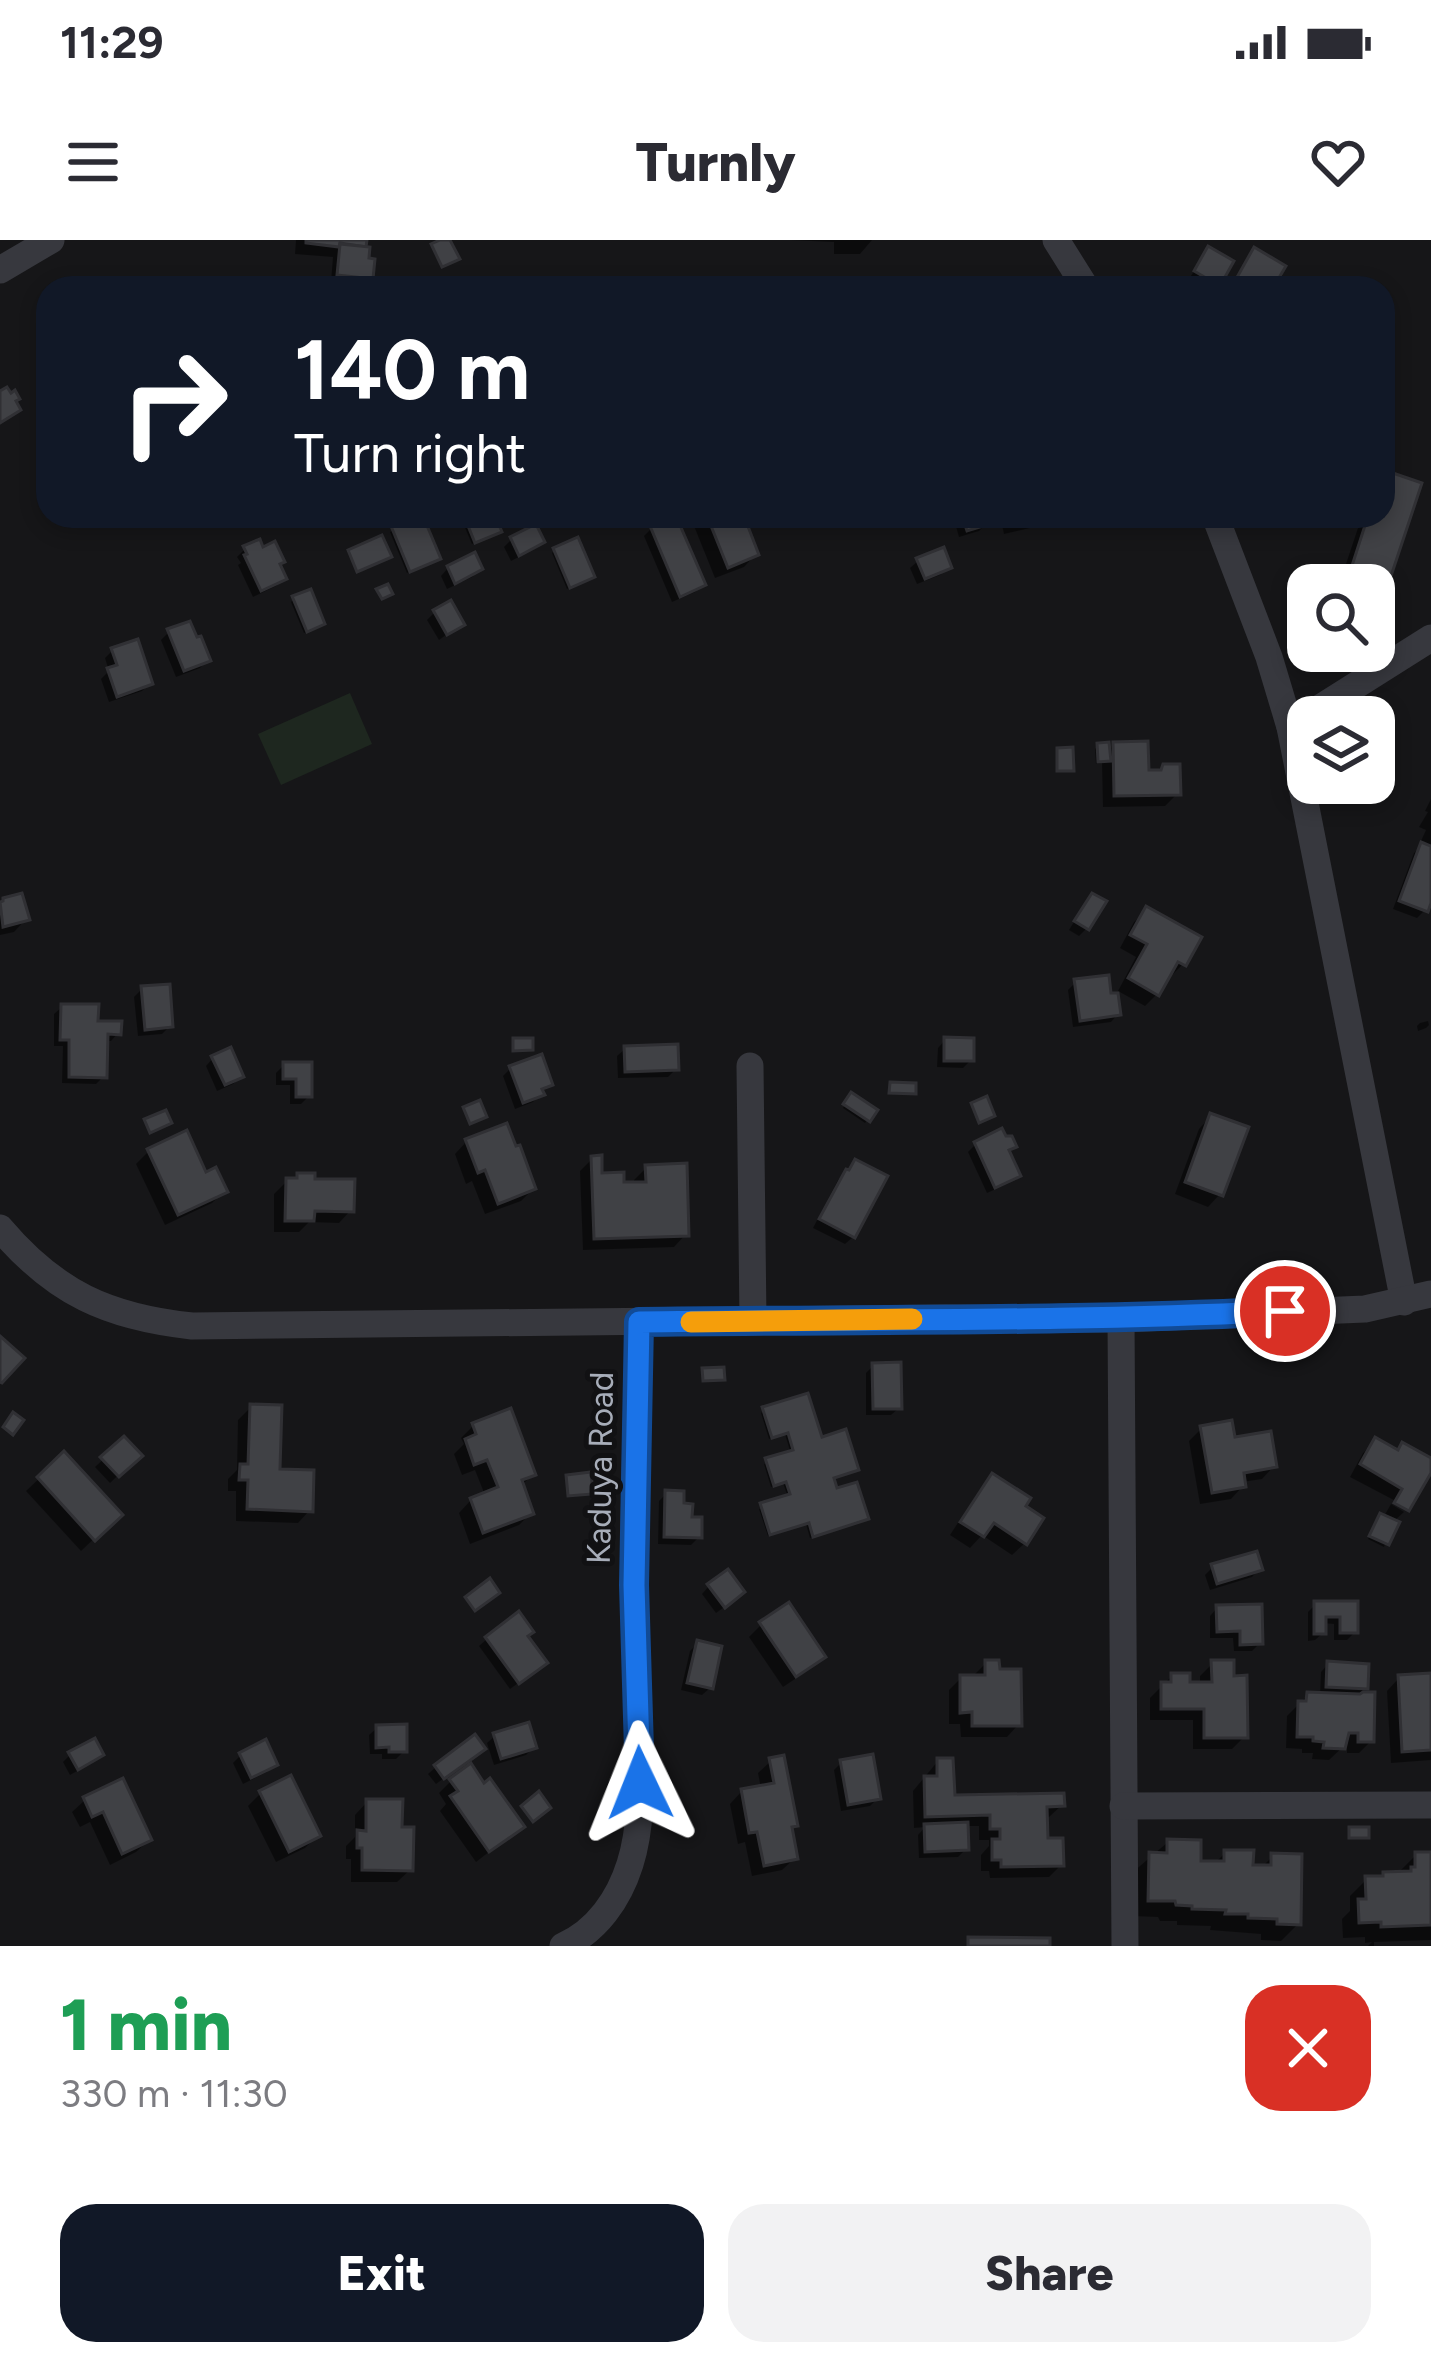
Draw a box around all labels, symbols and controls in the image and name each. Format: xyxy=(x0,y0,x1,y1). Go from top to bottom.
text: 11:29 xyxy=(60,15,164,69)
icon: menu xyxy=(60,129,126,195)
icon: heart xyxy=(1305,129,1371,195)
text: Turnly xyxy=(635,130,796,195)
text: 140 m xyxy=(294,319,530,420)
icon: right xyxy=(96,324,252,480)
text: Turn right xyxy=(294,421,526,486)
map controls xyxy=(1287,564,1395,804)
button: search xyxy=(1287,564,1395,672)
button: layers xyxy=(1287,696,1395,804)
pin xyxy=(1234,1260,1336,1362)
icon: arrive xyxy=(1252,1278,1318,1344)
street label: Kaduya Road xyxy=(579,1371,621,1565)
position arrow xyxy=(577,1720,703,1846)
text: 1 min xyxy=(60,1982,232,2068)
button: close xyxy=(1245,1985,1371,2111)
text: 330 m · 11:30 xyxy=(60,2070,288,2117)
button: Exit xyxy=(60,2204,704,2342)
button: Share xyxy=(728,2204,1371,2342)

